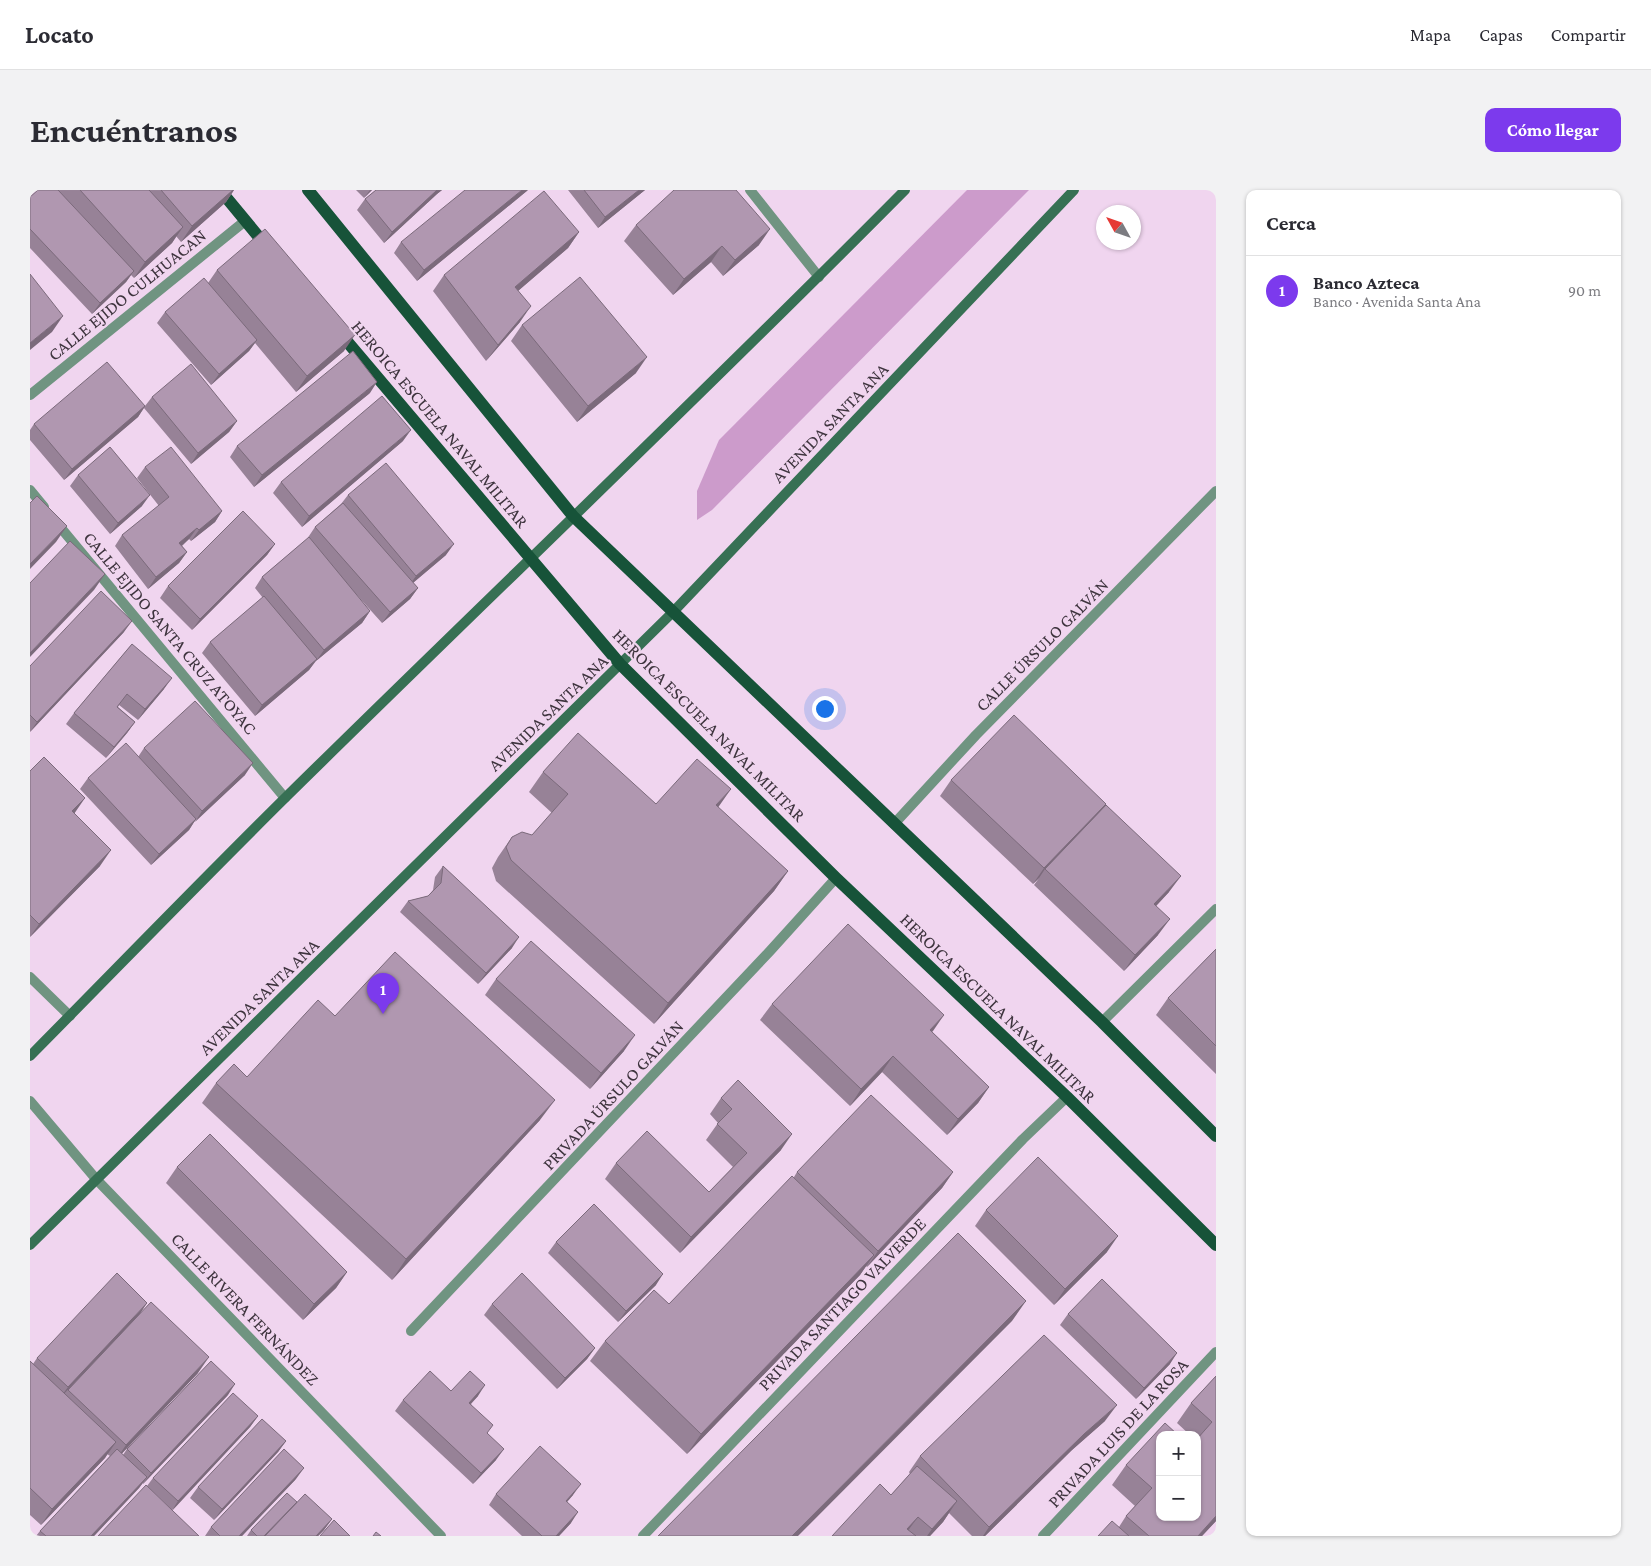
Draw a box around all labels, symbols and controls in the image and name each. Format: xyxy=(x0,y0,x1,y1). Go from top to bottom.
text: Locato xyxy=(25,21,94,48)
text: Mapa xyxy=(1410,25,1451,45)
text: Capas xyxy=(1479,25,1523,45)
text: Compartir xyxy=(1551,25,1626,45)
button: Cómo llegar xyxy=(1485,108,1621,152)
text: Encuéntranos xyxy=(30,111,237,150)
north arrow xyxy=(1096,205,1141,250)
text: Cerca xyxy=(1266,211,1316,235)
street label: CALLE EJIDO CULHUACAN xyxy=(44,225,210,365)
text: Banco Azteca xyxy=(1313,272,1420,293)
text: 1 xyxy=(1279,282,1285,299)
text: 90 m xyxy=(1568,282,1601,299)
text: Banco · Avenida Santa Ana xyxy=(1313,293,1481,310)
street label: HEROICA ESCUELA NAVAL MILITAR xyxy=(348,317,533,532)
street label: AVENIDA SANTA ANA xyxy=(768,359,893,487)
street label: CALLE EJIDO SANTA CRUZ ATOYAC xyxy=(79,528,261,739)
street label: CALLE ÚRSULO GALVÁN xyxy=(972,575,1112,715)
street label: HEROICA ESCUELA NAVAL MILITAR xyxy=(609,625,810,826)
street label: AVENIDA SANTA ANA xyxy=(484,650,612,775)
your location xyxy=(812,696,838,722)
street label: HEROICA ESCUELA NAVAL MILITAR xyxy=(896,909,1101,1108)
street label: AVENIDA SANTA ANA xyxy=(195,934,323,1059)
pin: 1 xyxy=(367,973,399,1014)
street label: PRIVADA ÚRSULO GALVÁN xyxy=(538,1016,688,1174)
street label: PRIVADA SANTIAGO VALVERDE xyxy=(754,1213,930,1394)
street label: CALLE RIVERA FERNÁNDEZ xyxy=(167,1229,323,1389)
street label: PRIVADA LUIS DE LA ROSA xyxy=(1044,1354,1193,1511)
map controls xyxy=(1156,1431,1201,1521)
button: + xyxy=(1156,1431,1201,1476)
button: − xyxy=(1156,1476,1201,1521)

